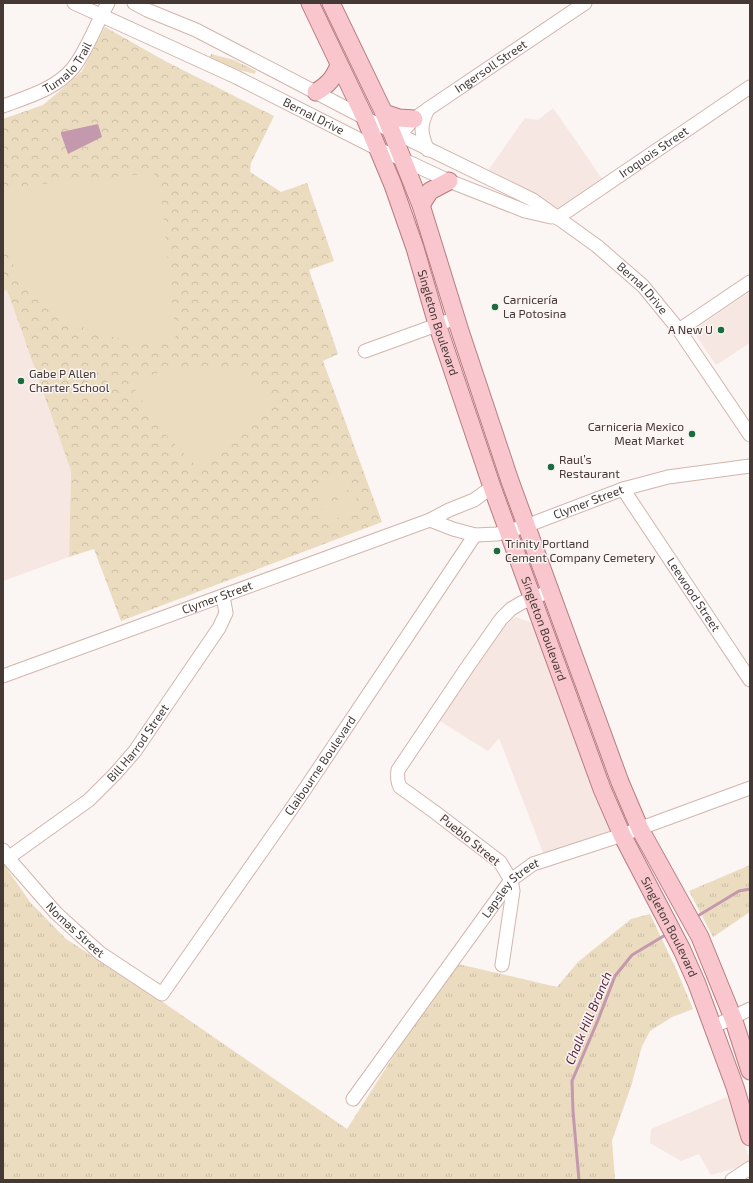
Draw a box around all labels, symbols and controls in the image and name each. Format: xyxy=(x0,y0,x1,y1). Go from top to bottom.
street label: Ingersoll Street xyxy=(452,36,529,95)
street label: Tumalo Trail xyxy=(40,39,94,95)
street label: Bernal Drive xyxy=(281,94,347,137)
street label: Iroquois Street xyxy=(616,123,691,180)
street label: Bernal Drive xyxy=(615,259,671,316)
street label: Singleton Boulevard xyxy=(416,268,462,377)
place label: Carnicería La Potosina xyxy=(503,292,566,320)
marker: Carnicería La Potosina xyxy=(490,302,500,312)
place label: A New U xyxy=(668,322,713,336)
marker: A New U xyxy=(716,325,726,335)
place label: Gabe P Allen Charter School xyxy=(29,366,110,394)
marker: Gabe P Allen Charter School xyxy=(16,376,26,386)
place label: Carniceria Mexico Meat Market xyxy=(588,419,684,447)
marker: Carniceria Mexico Meat Market xyxy=(687,429,697,439)
place label: Raul’s Restaurant xyxy=(559,452,620,480)
marker: Raul’s Restaurant xyxy=(546,462,556,472)
street label: Clymer Street xyxy=(551,481,626,521)
place label: Trinity Portland Cement Company Cemetery xyxy=(505,536,656,564)
marker: Trinity Portland Cement Company Cemetery xyxy=(492,546,502,556)
street label: Leewood Street xyxy=(665,555,724,634)
street label: Singleton Boulevard xyxy=(519,574,570,683)
street label: Clymer Street xyxy=(180,577,254,616)
street label: Bill Harrod Street xyxy=(103,701,171,784)
street label: Claibourne Boulevard xyxy=(281,713,358,818)
street label: Pueblo Street xyxy=(438,811,504,868)
street label: Lapsley Street xyxy=(478,854,541,920)
street label: Singleton Boulevard xyxy=(639,874,701,979)
street label: Nomas Street xyxy=(44,899,108,960)
water label: Chalk Hill Branch xyxy=(561,969,615,1067)

